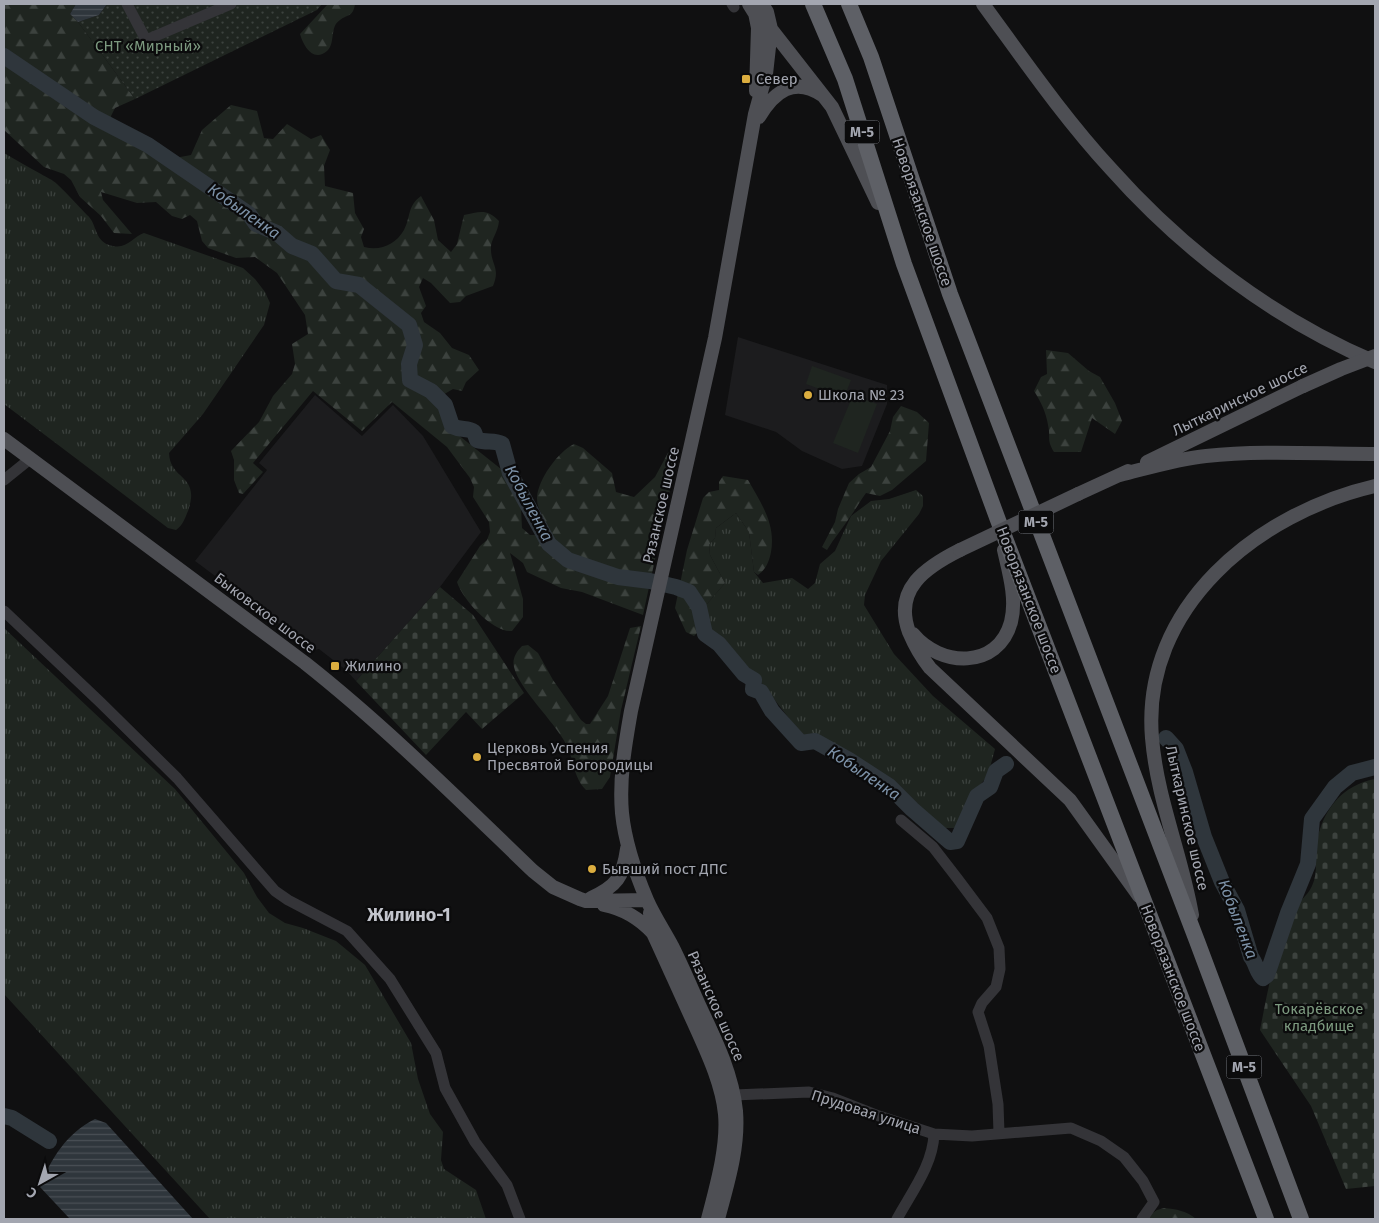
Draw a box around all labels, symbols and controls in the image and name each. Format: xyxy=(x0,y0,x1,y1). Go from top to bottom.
park label: СНТ «Мирный» xyxy=(95,37,201,55)
place label: Север xyxy=(756,70,798,88)
marker: Север xyxy=(740,73,752,85)
road number: М-5 xyxy=(844,120,880,144)
street label: Новорязанское шоссе xyxy=(888,135,956,289)
water label: Кобыленка xyxy=(204,179,284,243)
street label: Лыткаринское шоссе xyxy=(1169,358,1311,440)
place label: Школа № 23 xyxy=(818,386,905,404)
marker: Школа № 23 xyxy=(802,389,814,401)
street label: Рязанское шоссе xyxy=(639,445,683,565)
water label: Кобыленка xyxy=(501,462,557,544)
road number: М-5 xyxy=(1018,511,1054,534)
street label: Новорязанское шоссе xyxy=(993,524,1065,676)
street label: Быковское шоссе xyxy=(211,569,319,657)
place label: Жилино xyxy=(345,657,402,675)
marker: Жилино xyxy=(329,660,341,672)
place label: Церковь Успения Пресвятой Богородицы xyxy=(487,739,653,774)
water label: Кобыленка xyxy=(824,742,904,804)
street label: Лыткаринское шоссе xyxy=(1162,744,1212,892)
marker: Церковь Успения Пресвятой Богородицы xyxy=(471,751,483,763)
place label: Бывший пост ДПС xyxy=(602,860,728,878)
marker: Бывший пост ДПС xyxy=(586,863,598,875)
water label: Кобыленка xyxy=(1214,877,1262,961)
street label: Новорязанское шоссе xyxy=(1137,902,1209,1054)
district label: Жилино-1 xyxy=(366,904,451,926)
street label: Рязанское шоссе xyxy=(684,948,748,1064)
park label: Токарёвское кладбище xyxy=(1275,1000,1363,1035)
road number: М-5 xyxy=(1226,1056,1262,1078)
street label: Прудовая улица xyxy=(809,1086,923,1138)
north arrow xyxy=(15,1158,65,1208)
text: С xyxy=(24,1184,41,1202)

